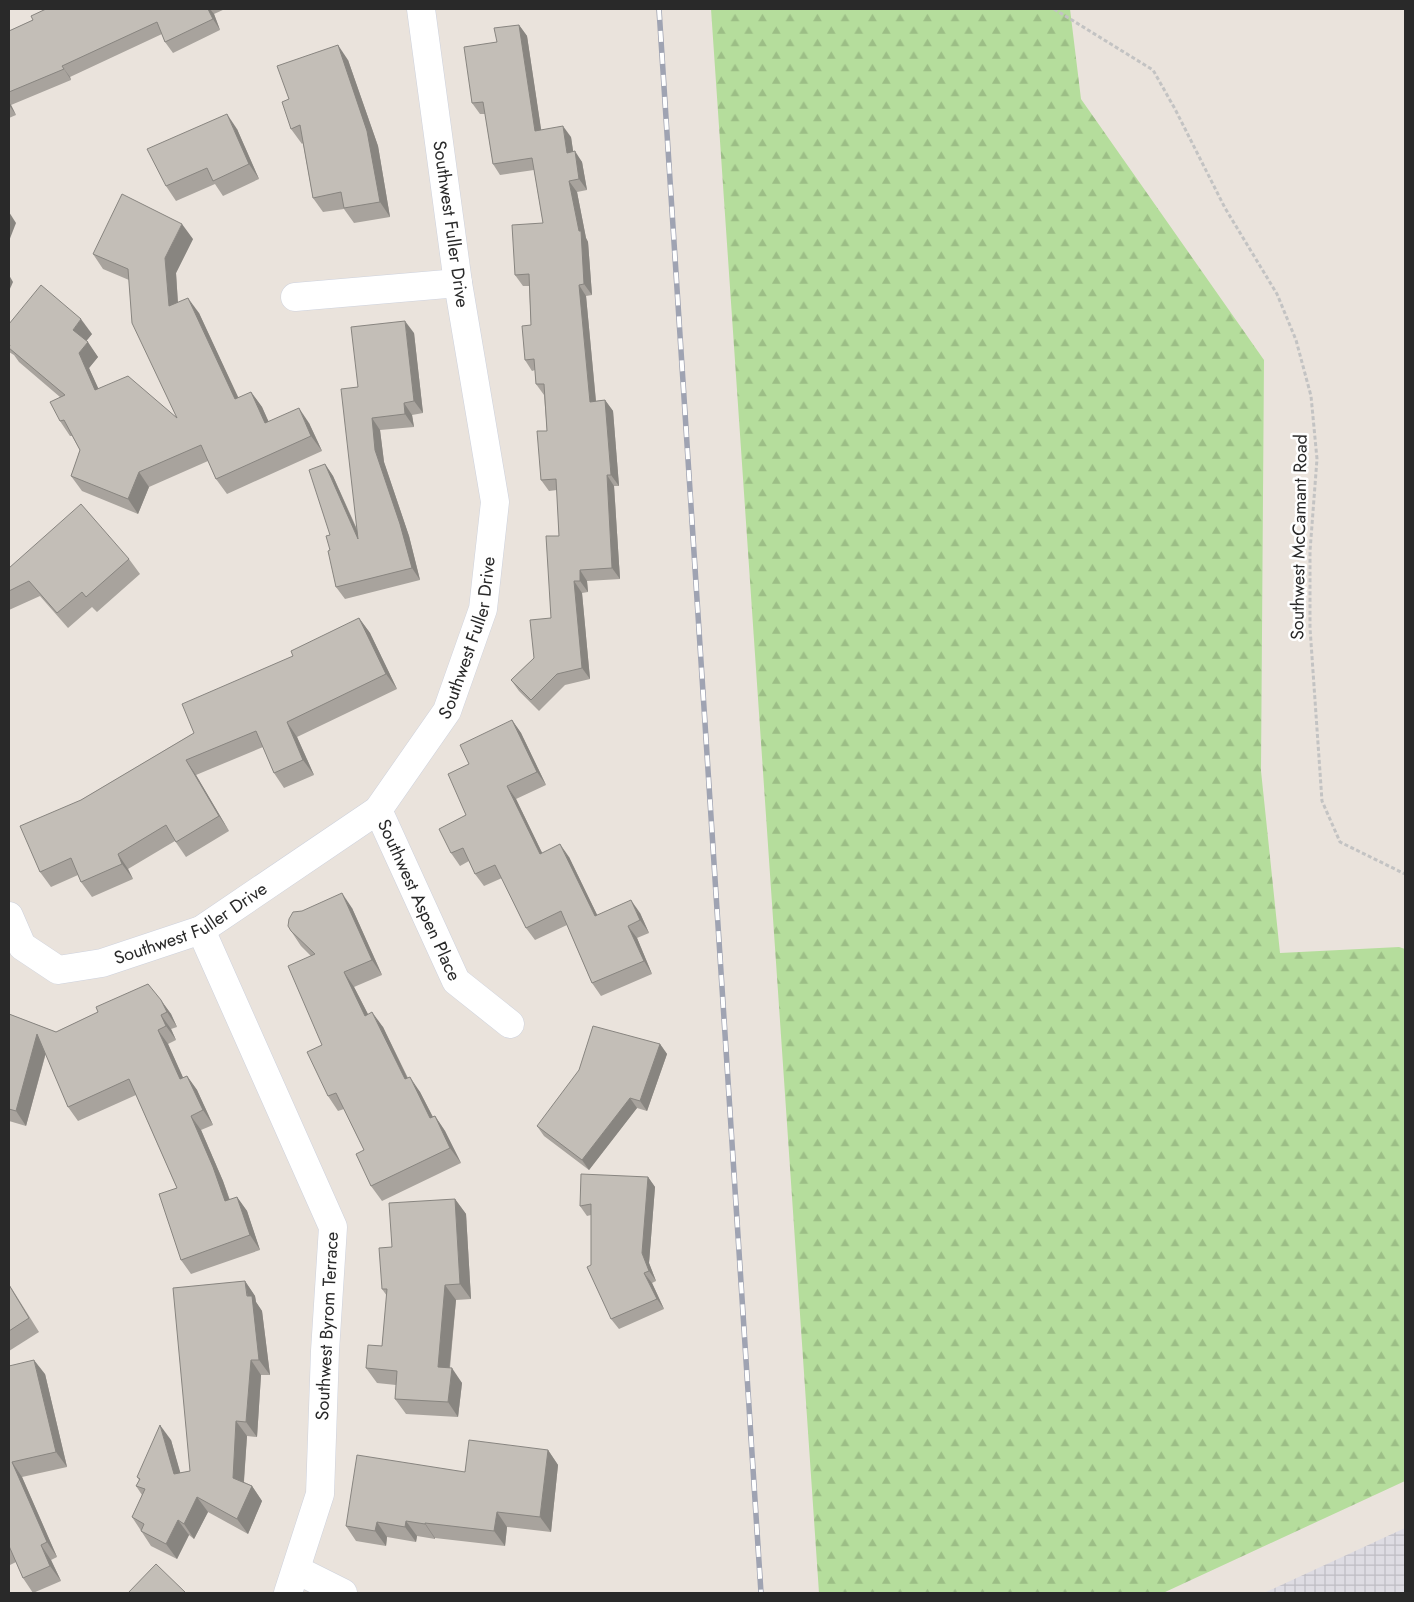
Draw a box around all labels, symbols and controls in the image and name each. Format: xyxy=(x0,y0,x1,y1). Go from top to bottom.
street label: Southwest Fuller Drive xyxy=(426,139,476,309)
street label: Southwest McCamant Road xyxy=(1284,434,1314,640)
street label: Southwest Fuller Drive xyxy=(432,555,502,725)
street label: Southwest Aspen Place xyxy=(371,815,467,985)
street label: Southwest Fuller Drive xyxy=(110,876,272,971)
street label: Southwest Byrom Terrace xyxy=(309,1231,345,1421)

